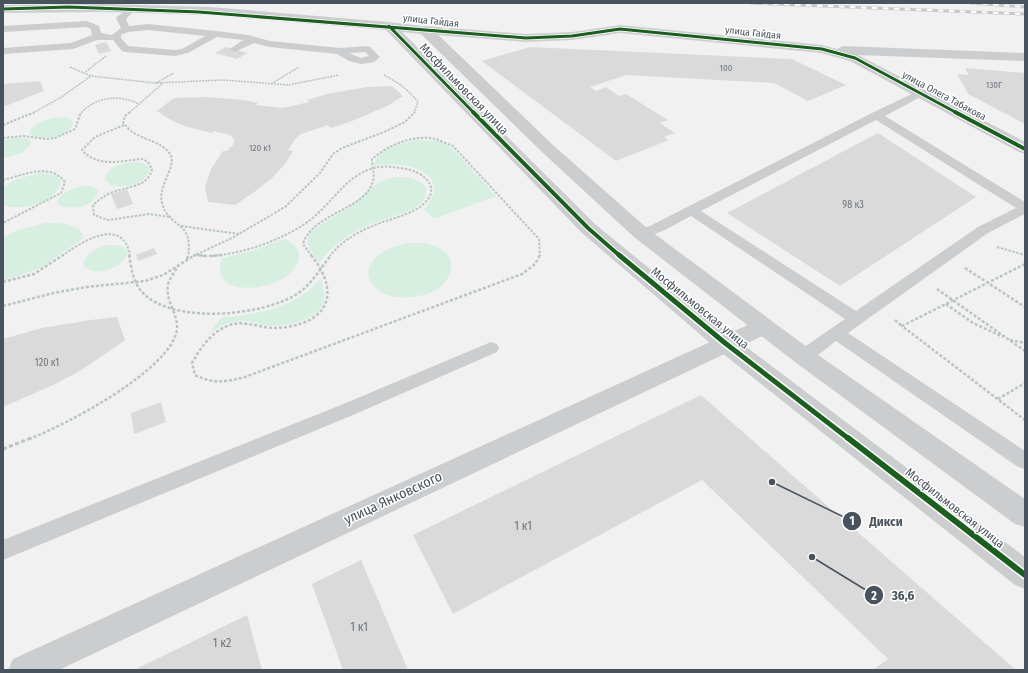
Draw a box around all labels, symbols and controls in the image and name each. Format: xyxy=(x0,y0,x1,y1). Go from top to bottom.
street label: улица Гайдая xyxy=(402,12,460,30)
street label: улица Гайдая xyxy=(724,24,782,42)
street label: Мосфильмовская улица xyxy=(417,40,511,138)
house number: 100 xyxy=(720,63,733,73)
street label: улица Олега Табакова xyxy=(900,69,988,123)
house number: 130Г xyxy=(986,80,1003,90)
house number: 120 к1 xyxy=(249,143,271,153)
house number: 98 к3 xyxy=(842,199,864,211)
street label: Мосфильмовская улица xyxy=(648,264,752,352)
house number: 120 к1 xyxy=(35,357,59,369)
street label: Мосфильмовская улица xyxy=(903,465,1007,551)
street label: улица Янковского xyxy=(341,468,445,528)
callout: Дикси xyxy=(842,509,911,534)
text: 1 xyxy=(849,514,855,528)
text: Дикси xyxy=(868,514,903,529)
house number: 1 к1 xyxy=(514,519,532,533)
callout: 36,6 xyxy=(864,583,922,608)
text: 36,6 xyxy=(891,588,914,603)
text: 2 xyxy=(870,589,877,603)
house number: 1 к1 xyxy=(350,620,368,634)
house number: 1 к2 xyxy=(213,636,231,650)

